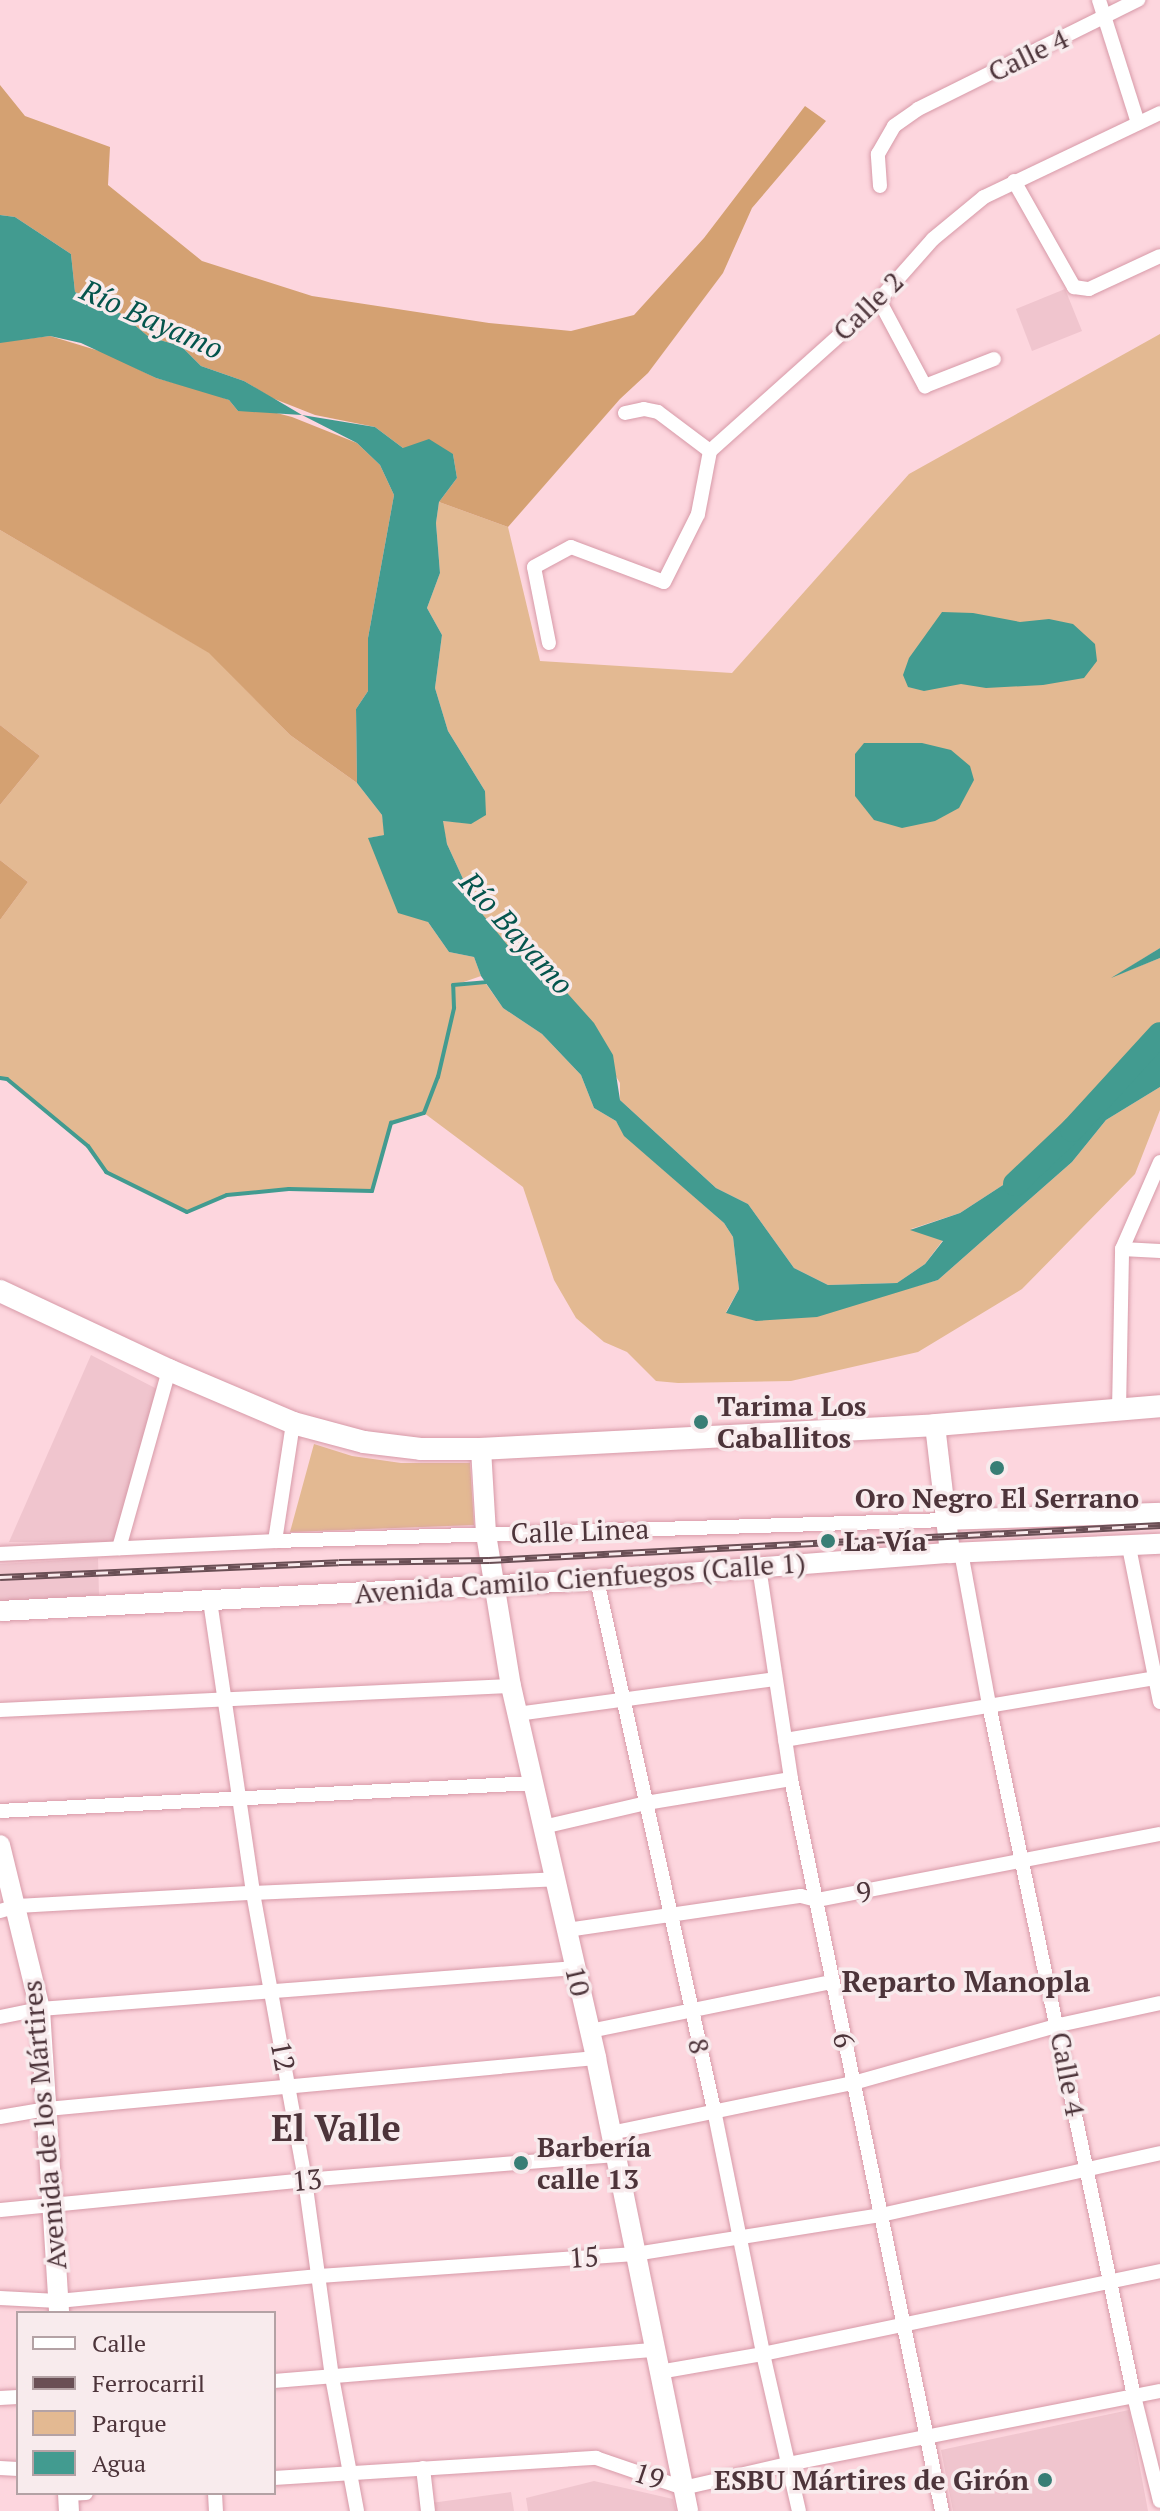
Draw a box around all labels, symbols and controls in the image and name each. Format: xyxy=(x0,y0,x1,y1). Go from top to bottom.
street label: Calle 4 xyxy=(983,21,1073,89)
street label: Calle 2 xyxy=(826,264,910,348)
water label: Río Bayamo xyxy=(75,272,229,366)
water label: Río Bayamo xyxy=(453,864,581,1002)
place label: Tarima Los Caballitos xyxy=(717,1389,866,1455)
marker: Tarima Los Caballitos xyxy=(692,1413,710,1431)
marker: Oro Negro El Serrano xyxy=(988,1459,1006,1477)
place label: Oro Negro El Serrano xyxy=(855,1481,1139,1515)
street label: Calle Linea xyxy=(510,1512,650,1550)
place label: La Vía xyxy=(844,1524,927,1558)
marker: La Vía xyxy=(819,1532,837,1550)
street label: Avenida Camilo Cienfuegos (Calle 1) xyxy=(353,1545,807,1611)
street label: 9 xyxy=(854,1874,874,1910)
street label: 10 xyxy=(558,1963,598,1999)
district label: Reparto Manopla xyxy=(842,1963,1090,1999)
street label: Avenida de los Mártires xyxy=(15,1979,73,2271)
street label: 6 xyxy=(826,2029,862,2051)
street label: Calle 4 xyxy=(1043,2029,1093,2119)
street label: 8 xyxy=(681,2035,717,2057)
street label: 12 xyxy=(264,2038,302,2074)
district label: El Valle xyxy=(271,2106,401,2150)
place label: Barbería calle 13 xyxy=(537,2130,651,2196)
marker: Barbería calle 13 xyxy=(512,2154,530,2172)
street label: 13 xyxy=(291,2162,323,2198)
street label: 15 xyxy=(568,2239,600,2275)
legend xyxy=(16,2311,276,2495)
text: Calle xyxy=(92,2327,146,2359)
text: Ferrocarril xyxy=(92,2367,205,2399)
text: Parque xyxy=(92,2407,167,2439)
text: Agua xyxy=(92,2447,146,2479)
street label: 19 xyxy=(629,2455,669,2497)
place label: ESBU Mártires de Girón xyxy=(714,2463,1029,2497)
marker: ESBU Mártires de Girón xyxy=(1036,2471,1054,2489)

